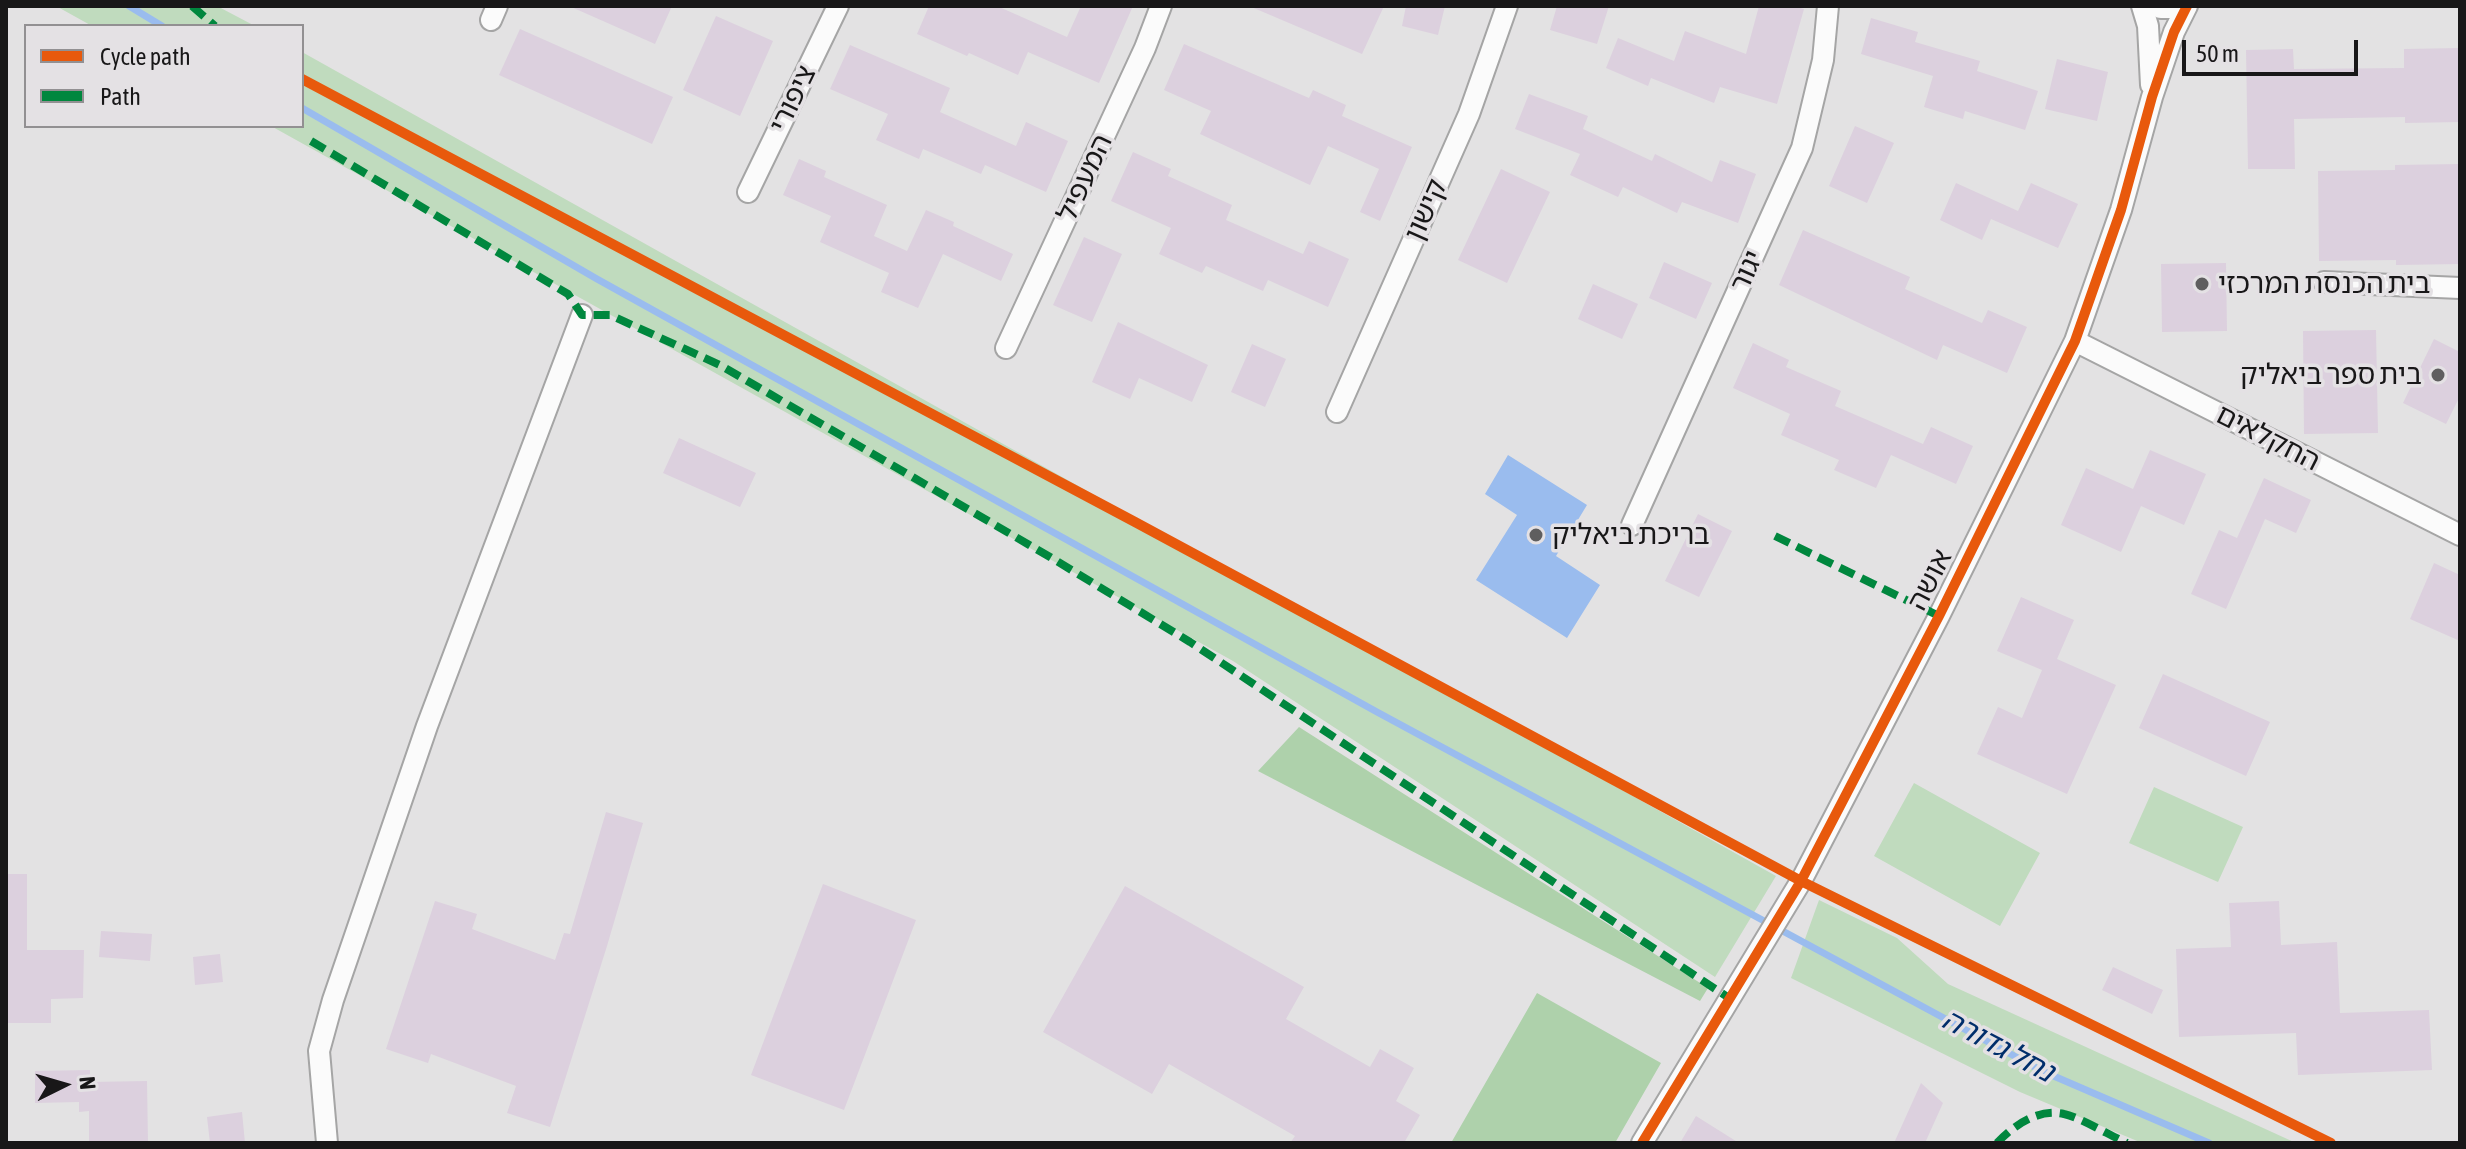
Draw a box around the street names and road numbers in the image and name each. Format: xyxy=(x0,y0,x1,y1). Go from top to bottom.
street label: ציפורי xyxy=(762,60,824,138)
street label: המעפיל xyxy=(1050,129,1120,227)
street label: קישון xyxy=(1398,174,1454,246)
street label: יגור xyxy=(1723,245,1771,297)
street label: החקלאים xyxy=(2210,398,2326,478)
street label: אושה xyxy=(1900,544,1960,616)

